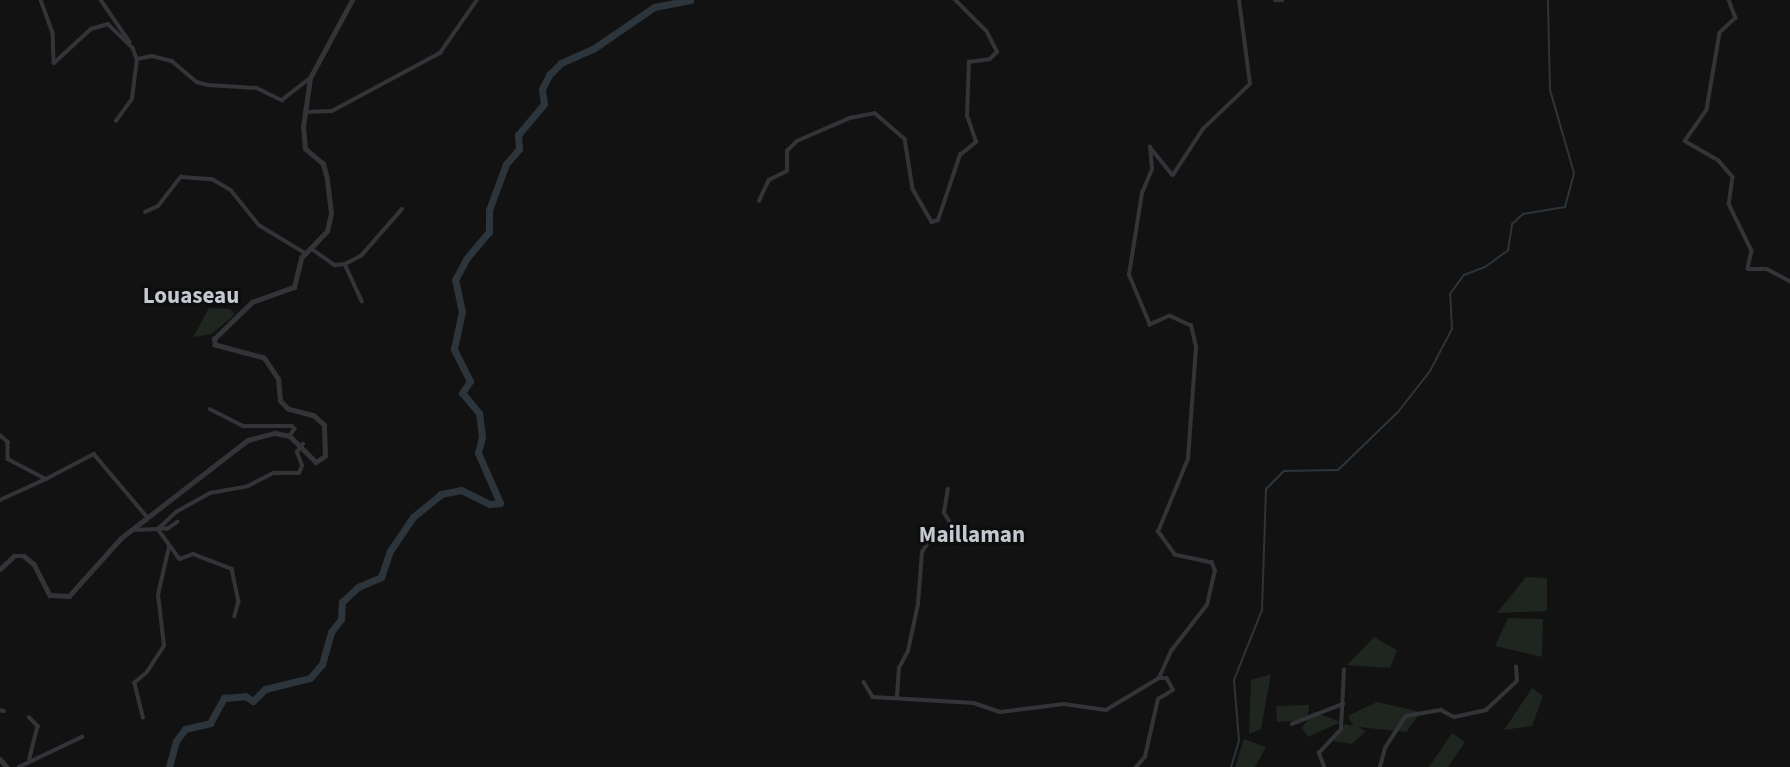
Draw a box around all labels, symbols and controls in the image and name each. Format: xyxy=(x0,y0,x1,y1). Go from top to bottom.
district label: Louaseau xyxy=(143,282,239,310)
district label: Maillaman xyxy=(919,521,1025,549)

